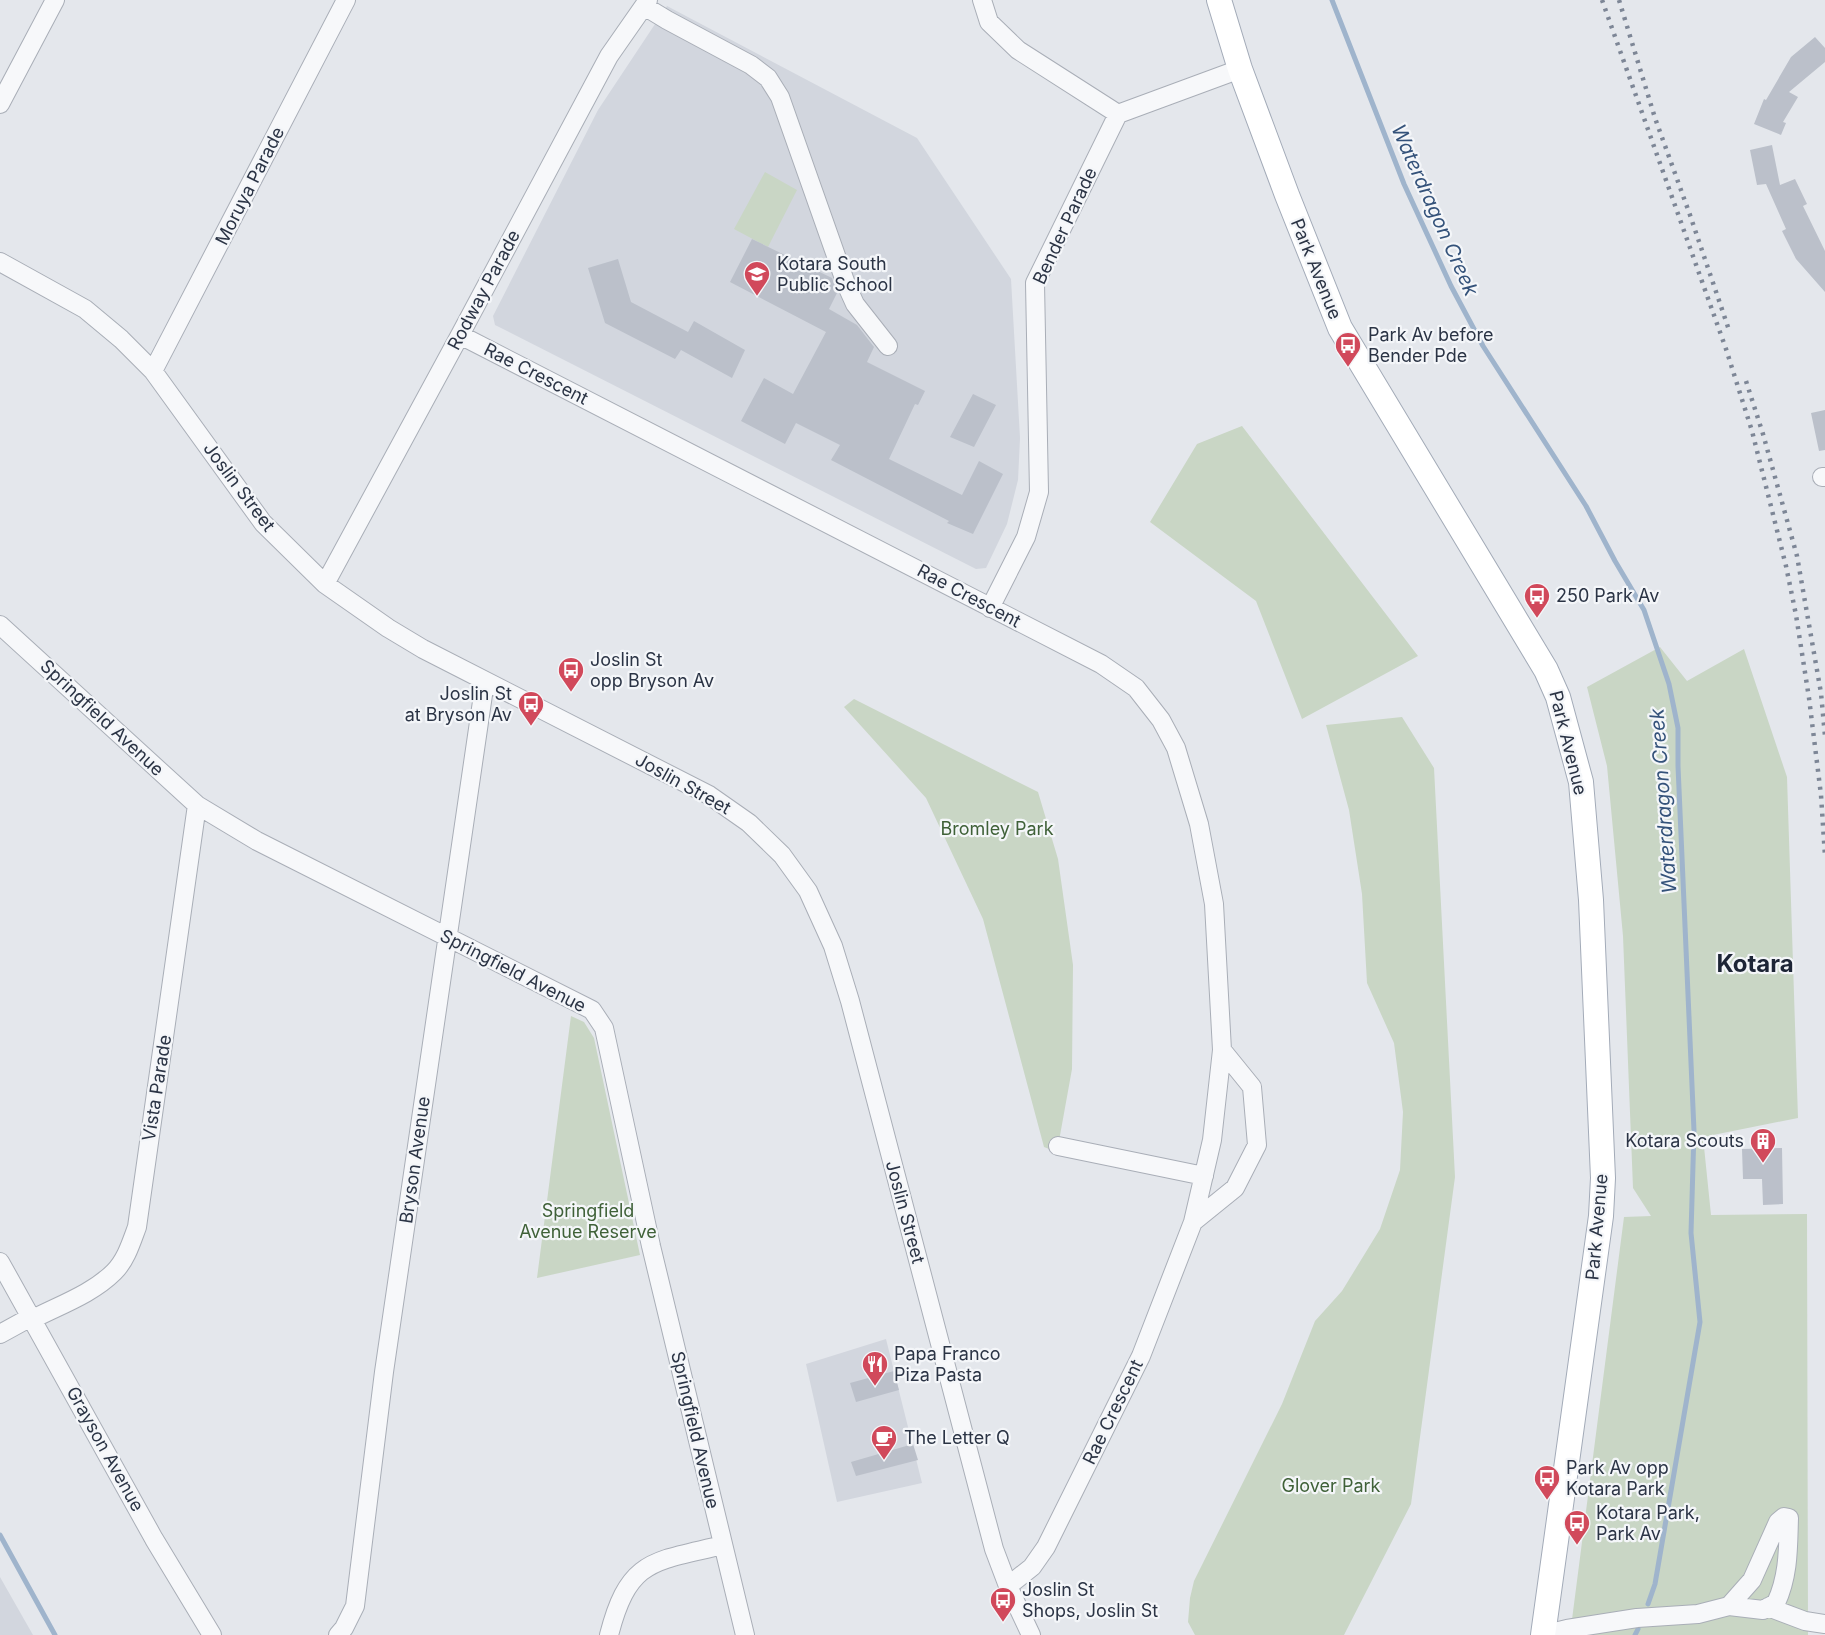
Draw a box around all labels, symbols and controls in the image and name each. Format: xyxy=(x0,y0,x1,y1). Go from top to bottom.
water label: Waterdragon Creek xyxy=(1386,120,1484,300)
street label: Moruya Parade xyxy=(211,123,288,248)
street label: Bender Parade xyxy=(1028,164,1101,287)
street label: Park Avenue xyxy=(1287,215,1346,322)
street label: Rodway Parade xyxy=(443,226,524,353)
place label: Kotara South Public School xyxy=(777,253,893,295)
school or university icon: Kotara South Public School xyxy=(742,259,772,297)
place label: Park Av before Bender Pde xyxy=(1368,324,1493,366)
bus stop icon: Park Av before Bender Pde xyxy=(1333,330,1363,368)
street label: Rae Crescent xyxy=(481,338,592,409)
street label: Joslin Street xyxy=(199,438,280,535)
street label: Rae Crescent xyxy=(914,560,1025,632)
bus stop icon: 250 Park Av xyxy=(1522,581,1552,619)
place label: 250 Park Av xyxy=(1556,585,1659,606)
place label: Joslin St opp Bryson Av xyxy=(590,649,714,691)
street label: Springfield Avenue xyxy=(36,655,168,780)
bus stop icon: Joslin St opp Bryson Av xyxy=(556,655,586,693)
place label: Joslin St at Bryson Av xyxy=(405,683,512,725)
bus stop icon: Joslin St at Bryson Av xyxy=(516,689,546,727)
street label: Park Avenue xyxy=(1545,689,1592,797)
water label: Waterdragon Creek xyxy=(1644,707,1681,894)
street label: Joslin Street xyxy=(632,749,735,818)
park label: Bromley Park xyxy=(940,818,1054,839)
street label: Springfield Avenue xyxy=(437,925,590,1016)
district label: Kotara xyxy=(1716,949,1794,978)
street label: Vista Parade xyxy=(138,1033,175,1143)
street label: Bryson Avenue xyxy=(395,1095,434,1225)
building icon: Kotara Scouts xyxy=(1748,1126,1778,1164)
place label: Kotara Scouts xyxy=(1625,1130,1744,1151)
street label: Joslin Street xyxy=(882,1158,929,1266)
street label: Park Avenue xyxy=(1581,1173,1612,1281)
park label: Springfield Avenue Reserve xyxy=(519,1200,657,1242)
place label: Papa Franco Piza Pasta xyxy=(894,1343,1001,1385)
street label: Springfield Avenue xyxy=(667,1349,724,1511)
restaurant icon: Papa Franco Piza Pasta xyxy=(860,1349,890,1387)
street label: Rae Crescent xyxy=(1078,1356,1147,1468)
street label: Grayson Avenue xyxy=(62,1383,148,1515)
cafe icon: The Letter Q xyxy=(869,1423,899,1461)
place label: The Letter Q xyxy=(904,1427,1010,1448)
place label: Park Av opp Kotara Park xyxy=(1566,1457,1669,1499)
bus stop icon: Park Av opp Kotara Park xyxy=(1532,1463,1562,1501)
park label: Glover Park xyxy=(1282,1475,1381,1496)
place label: Kotara Park, Park Av xyxy=(1596,1502,1700,1544)
bus stop icon: Kotara Park, Park Av xyxy=(1562,1508,1592,1546)
place label: Joslin St Shops, Joslin St xyxy=(1022,1579,1158,1621)
bus stop icon: Joslin St Shops, Joslin St xyxy=(988,1585,1018,1623)

